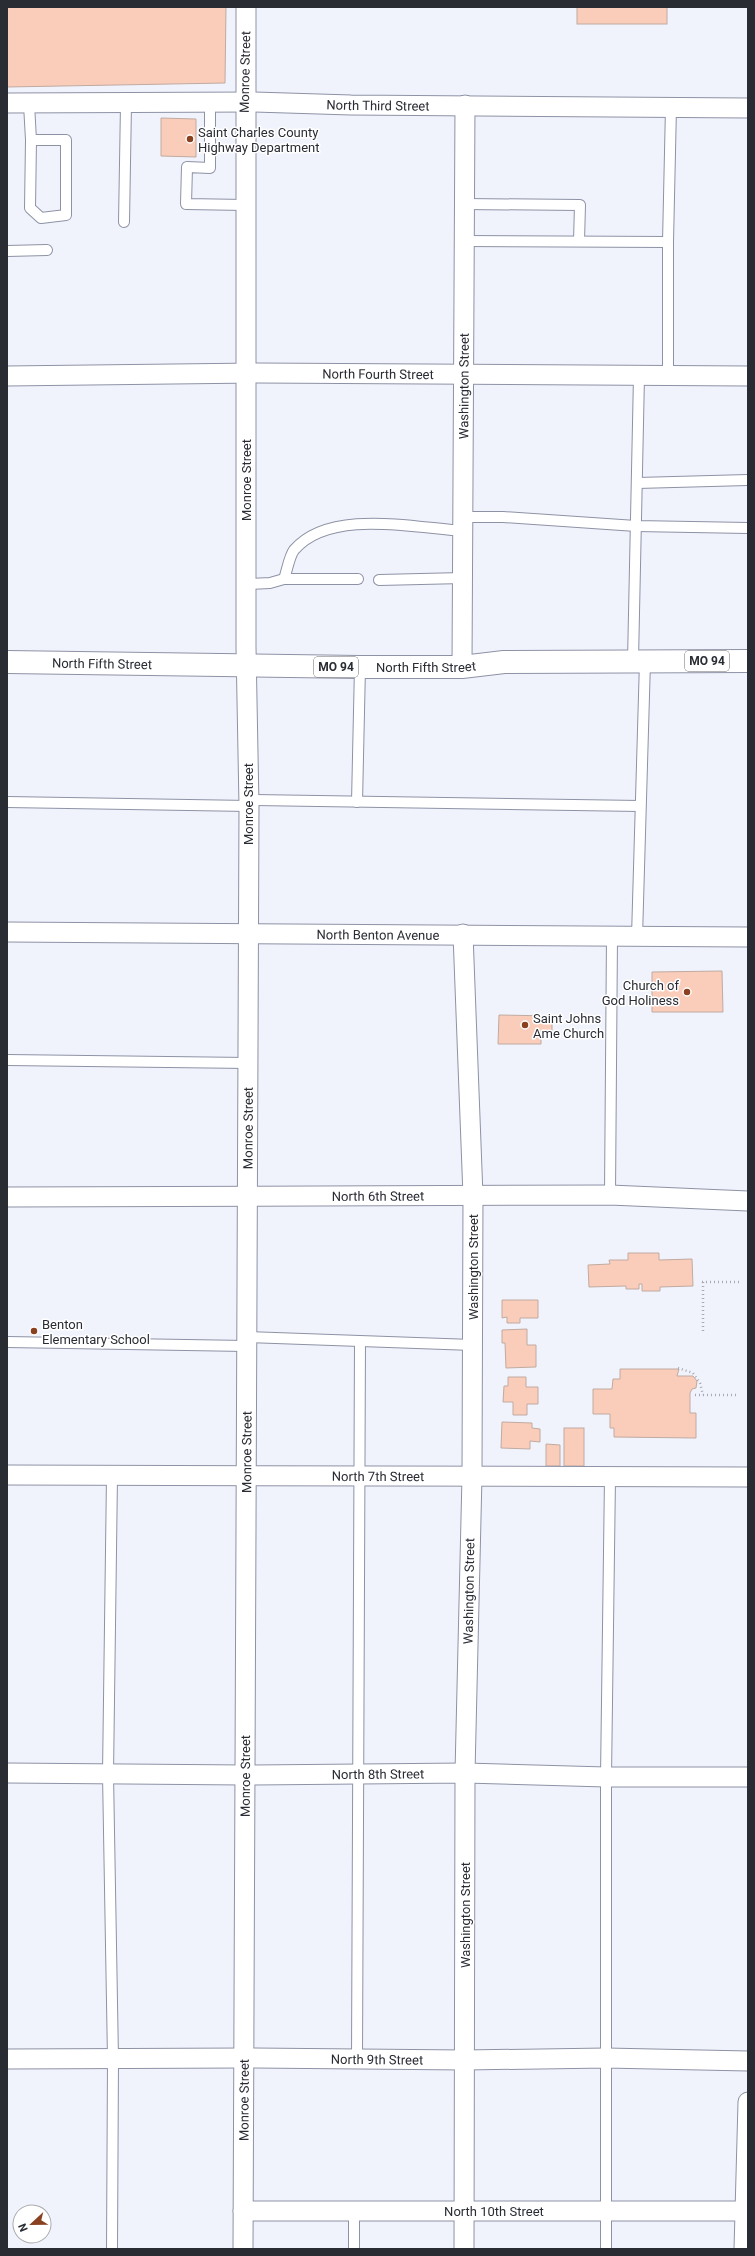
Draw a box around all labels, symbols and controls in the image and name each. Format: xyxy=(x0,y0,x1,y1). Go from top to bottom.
street label: Monroe Street xyxy=(237,31,253,113)
street label: North Third Street xyxy=(326,97,430,113)
place label: Saint Charles County Highway Department xyxy=(198,125,320,155)
marker: Saint Charles County Highway Department xyxy=(185,134,195,144)
street label: Washington Street xyxy=(456,333,471,439)
street label: North Fourth Street xyxy=(322,366,434,382)
street label: Monroe Street xyxy=(239,439,254,521)
road number: MO 94 xyxy=(685,651,729,671)
street label: North Fifth Street xyxy=(52,655,152,672)
road number: MO 94 xyxy=(314,657,358,677)
street label: North Fifth Street xyxy=(376,658,477,675)
street label: Monroe Street xyxy=(241,763,256,845)
street label: North Benton Avenue xyxy=(317,927,440,942)
place label: Church of God Holiness xyxy=(602,978,679,1008)
marker: Church of God Holiness xyxy=(682,987,692,997)
place label: Saint Johns Ame Church xyxy=(533,1011,604,1041)
marker: Saint Johns Ame Church xyxy=(520,1020,530,1030)
street label: Monroe Street xyxy=(240,1087,255,1169)
street label: North 6th Street xyxy=(332,1188,424,1203)
street label: Washington Street xyxy=(466,1214,481,1320)
place label: Benton Elementary School xyxy=(42,1317,150,1347)
marker: Benton Elementary School xyxy=(29,1326,39,1336)
street label: Monroe Street xyxy=(239,1411,254,1493)
street label: North 7th Street xyxy=(332,1468,424,1484)
street label: Washington Street xyxy=(461,1538,477,1644)
street label: Monroe Street xyxy=(237,1735,253,1817)
street label: North 8th Street xyxy=(332,1766,424,1782)
street label: Washington Street xyxy=(458,1862,473,1968)
street label: North 9th Street xyxy=(331,2051,423,2067)
street label: Monroe Street xyxy=(236,2059,251,2141)
north arrow xyxy=(12,2204,52,2244)
street label: North 10th Street xyxy=(444,2204,544,2219)
text: N xyxy=(16,2221,31,2234)

